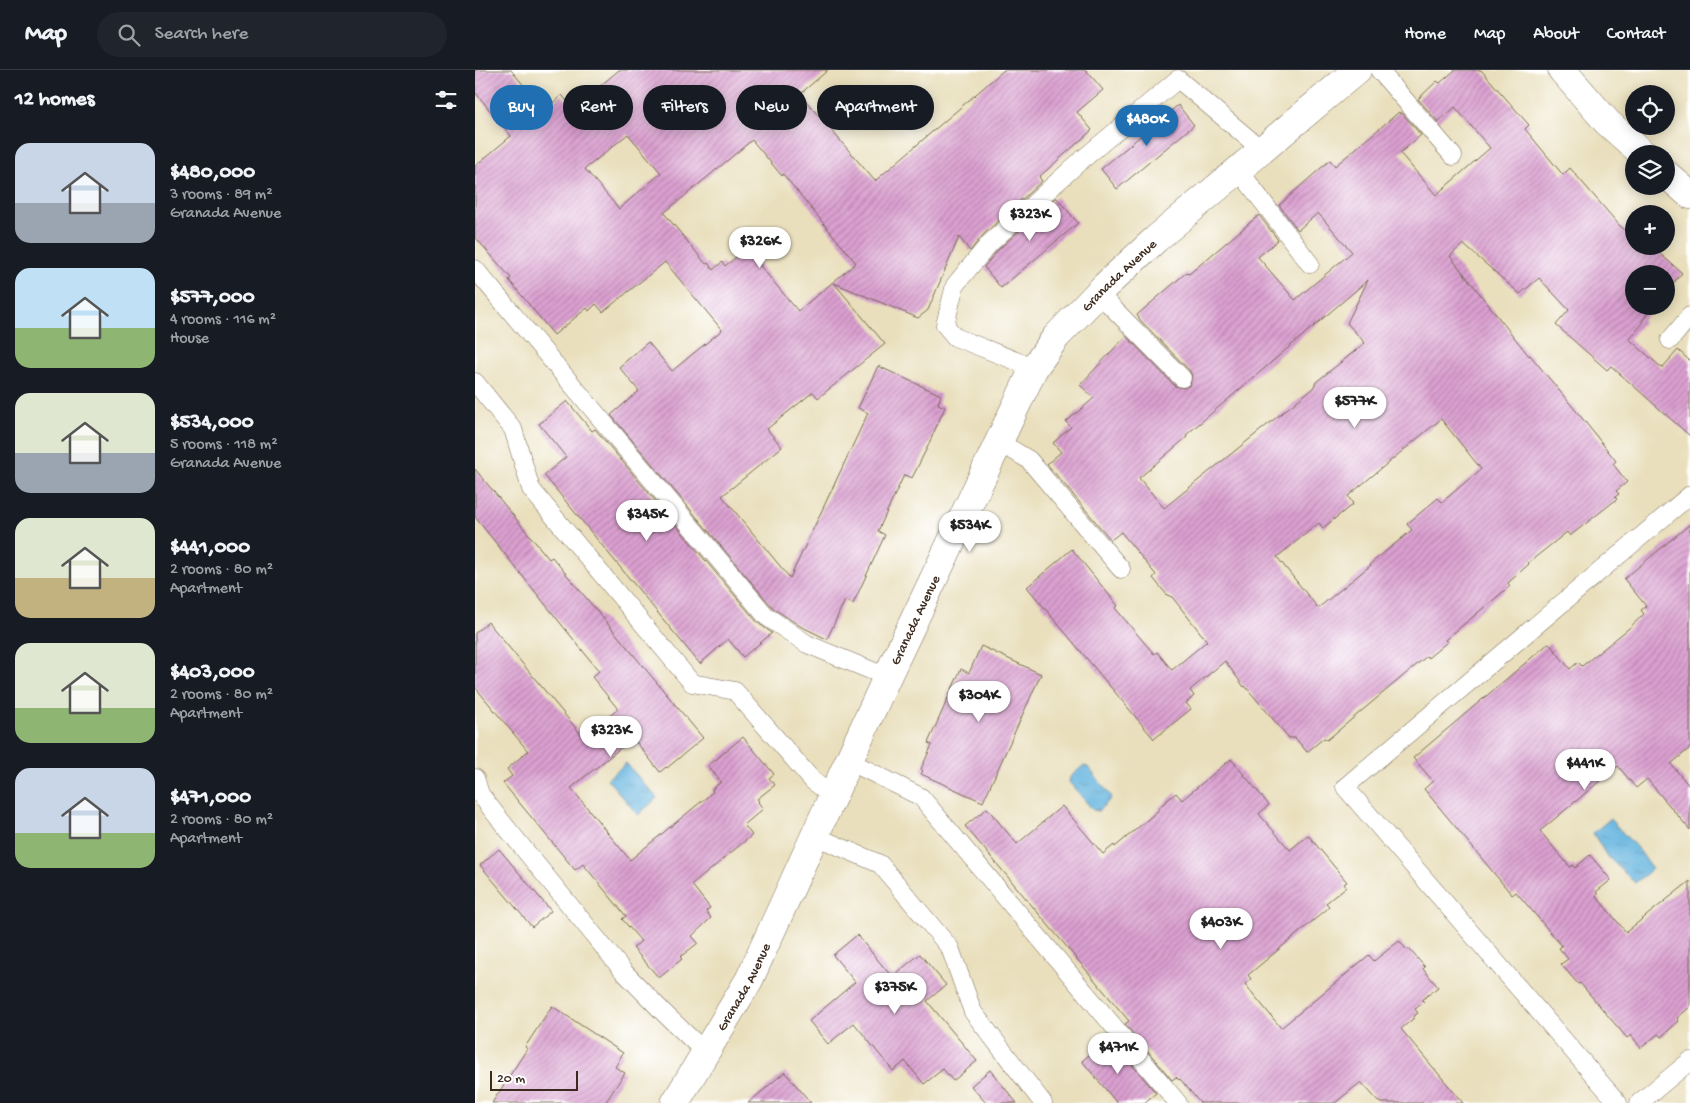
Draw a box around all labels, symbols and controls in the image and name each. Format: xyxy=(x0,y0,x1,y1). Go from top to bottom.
search box xyxy=(97,12,447,57)
text: Map xyxy=(25,20,67,49)
icon: search xyxy=(115,21,143,49)
text: Search here xyxy=(155,23,248,46)
text: Home xyxy=(1404,24,1446,45)
text: Map xyxy=(1474,24,1505,45)
text: About xyxy=(1533,24,1579,45)
text: Contact xyxy=(1607,24,1665,45)
chip: Buy xyxy=(490,85,553,130)
chip: Rent xyxy=(563,85,633,130)
chip: Filters xyxy=(643,85,726,130)
chip: New xyxy=(736,85,807,130)
chip: Apartment xyxy=(817,85,934,130)
map controls xyxy=(1625,85,1675,315)
button: locate xyxy=(1625,85,1675,135)
icon: filters xyxy=(432,86,460,114)
text: 12 homes xyxy=(15,88,94,113)
pin: $480K xyxy=(1112,104,1182,147)
text: $480K xyxy=(1126,111,1168,130)
button: layers xyxy=(1625,145,1675,195)
text: $480,000 xyxy=(170,161,255,186)
icon: home xyxy=(55,163,115,223)
text: 3 rooms · 89 m² xyxy=(170,186,272,205)
pin: $323K xyxy=(995,200,1065,242)
text: Granada Avenue xyxy=(170,205,281,224)
button: + xyxy=(1625,205,1675,255)
text: $323K xyxy=(1010,206,1050,225)
pin: $326K xyxy=(725,226,795,269)
text: $326K xyxy=(740,233,780,252)
street label: Granada Avenue xyxy=(1079,236,1162,316)
button: − xyxy=(1625,265,1675,315)
text: $577,000 xyxy=(170,286,255,311)
icon: home xyxy=(55,288,115,348)
text: 4 rooms · 116 m² xyxy=(170,311,276,330)
text: House xyxy=(170,330,209,349)
pin: $577K xyxy=(1320,386,1390,429)
text: $577K xyxy=(1334,393,1376,412)
text: $534,000 xyxy=(170,411,254,436)
icon: home xyxy=(55,413,115,473)
text: 5 rooms · 118 m² xyxy=(170,436,278,455)
text: Granada Avenue xyxy=(170,455,281,474)
pin: $345K xyxy=(612,500,682,542)
text: $345K xyxy=(627,506,667,525)
pin: $534K xyxy=(935,510,1005,553)
text: $534K xyxy=(950,517,990,536)
text: $441,000 xyxy=(170,536,250,561)
icon: home xyxy=(55,538,115,598)
text: 2 rooms · 80 m² xyxy=(170,561,273,580)
street label: Granada Avenue xyxy=(888,572,945,668)
text: Apartment xyxy=(170,580,242,599)
text: $403,000 xyxy=(170,661,255,686)
icon: home xyxy=(55,663,115,723)
pin: $304K xyxy=(944,680,1014,723)
text: 2 rooms · 80 m² xyxy=(170,686,273,705)
text: $304K xyxy=(959,687,999,706)
text: Apartment xyxy=(170,705,242,724)
pin: $323K xyxy=(576,716,646,758)
text: $323K xyxy=(591,722,631,741)
pin: $441K xyxy=(1550,748,1620,791)
text: $441K xyxy=(1566,755,1604,774)
text: $471,000 xyxy=(170,786,251,811)
icon: home xyxy=(55,788,115,848)
text: 2 rooms · 80 m² xyxy=(170,811,273,830)
text: Apartment xyxy=(170,830,242,849)
pin: $403K xyxy=(1186,908,1256,950)
text: $403K xyxy=(1201,914,1241,933)
street label: Granada Avenue xyxy=(714,940,776,1035)
pin: $375K xyxy=(860,972,930,1015)
text: $375K xyxy=(874,979,916,998)
pin: $471K xyxy=(1083,1032,1153,1075)
text: $471K xyxy=(1099,1039,1137,1058)
scale bar xyxy=(490,1068,577,1091)
text: 20 m xyxy=(497,1071,525,1088)

